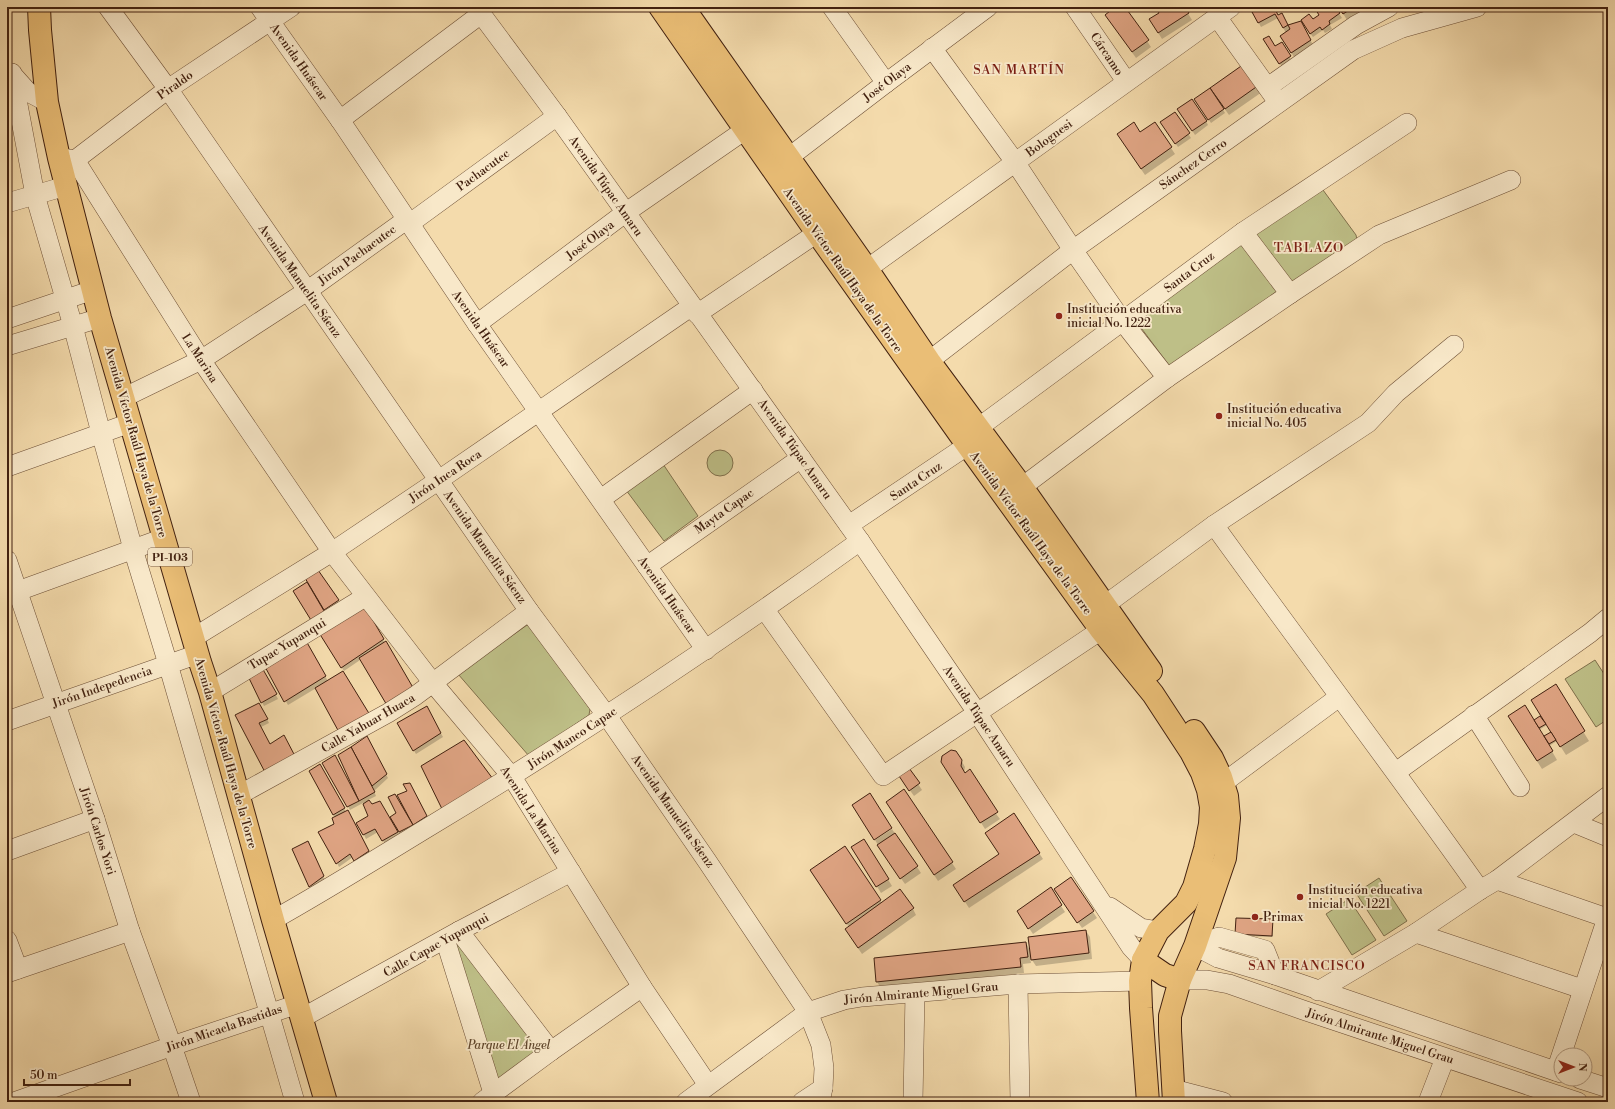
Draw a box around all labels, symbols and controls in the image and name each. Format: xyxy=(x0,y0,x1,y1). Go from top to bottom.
street label: Avenida Huáscar xyxy=(266,20,331,104)
street label: Cárcamo xyxy=(1087,30,1127,79)
street label: José Olaya xyxy=(859,59,915,106)
district label: SAN MARTÍN xyxy=(973,61,1065,78)
street label: Piraldo xyxy=(154,68,196,103)
street label: Bolognesi xyxy=(1022,116,1076,161)
street label: Avenida Túpac Amaru xyxy=(565,132,646,239)
street label: Sánchez Cerro xyxy=(1157,135,1230,193)
street label: Pachacutec xyxy=(454,146,513,195)
street label: Avenida Víctor Raúl Haya de la Torre xyxy=(779,184,906,356)
street label: José Olaya xyxy=(562,217,618,264)
street label: Avenida Manuelita Sáenz xyxy=(254,221,345,341)
street label: Jirón Pachacutec xyxy=(314,222,399,289)
district label: TABLAZO xyxy=(1274,240,1344,256)
street label: Santa Cruz xyxy=(1161,248,1218,296)
street label: Avenida Huáscar xyxy=(448,287,513,371)
place label: Institución educativa inicial No. 1222 xyxy=(1067,302,1183,331)
marker: Institución educativa inicial No. 1222 xyxy=(1054,311,1064,321)
street label: La Marina xyxy=(178,331,222,387)
street label: Avenida Víctor Raúl Haya de la Torre xyxy=(101,344,170,539)
street label: Avenida Túpac Amaru xyxy=(754,395,835,502)
place label: Institución educativa inicial No. 405 xyxy=(1227,402,1343,431)
marker: Institución educativa inicial No. 405 xyxy=(1214,411,1224,421)
street label: Jirón Inca Roca xyxy=(405,446,485,507)
street label: Avenida Víctor Raúl Haya de la Torre xyxy=(966,448,1095,618)
street label: Santa Cruz xyxy=(887,458,945,504)
street label: Mayta Capac xyxy=(692,486,757,537)
street label: Avenida Manuelita Sáenz xyxy=(439,487,530,607)
road number: PI-103 xyxy=(148,548,192,566)
street label: Avenida Huáscar xyxy=(634,553,699,637)
street label: Tupac Yupanqui xyxy=(246,615,329,674)
street label: Avenida Víctor Raúl Haya de la Torre xyxy=(191,655,260,850)
street label: Avenida Túpac Amaru xyxy=(939,662,1018,770)
street label: Jirón Indepedencia xyxy=(49,663,155,712)
street label: Calle Yahuar Huaca xyxy=(319,690,419,756)
street label: Jirón Manco Capac xyxy=(524,704,620,773)
street label: Avenida Manuelita Sáenz xyxy=(627,751,718,871)
street label: Avenida La Marina xyxy=(496,763,565,858)
street label: Jirón Carlos Yori xyxy=(76,784,119,877)
place label: Institución educativa inicial No. 1221 xyxy=(1308,883,1424,912)
marker: Institución educativa inicial No. 1221 xyxy=(1295,892,1305,902)
street label: Calle Capac Yupanqui xyxy=(381,910,492,981)
place label: Primax xyxy=(1263,910,1304,925)
marker: Primax xyxy=(1250,912,1260,922)
district label: SAN FRANCISCO xyxy=(1248,958,1366,974)
street label: Jirón Almirante Miguel Grau xyxy=(842,979,999,1008)
street label: Jirón Micaela Bastidas xyxy=(163,1002,284,1056)
street label: Jirón Almirante Miguel Grau xyxy=(1303,1005,1456,1068)
park label: Parque El Ángel xyxy=(467,1036,551,1053)
north arrow xyxy=(1553,1047,1593,1087)
scale bar xyxy=(24,1061,130,1087)
text: N xyxy=(1575,1063,1589,1072)
text: 50 m xyxy=(30,1068,58,1083)

